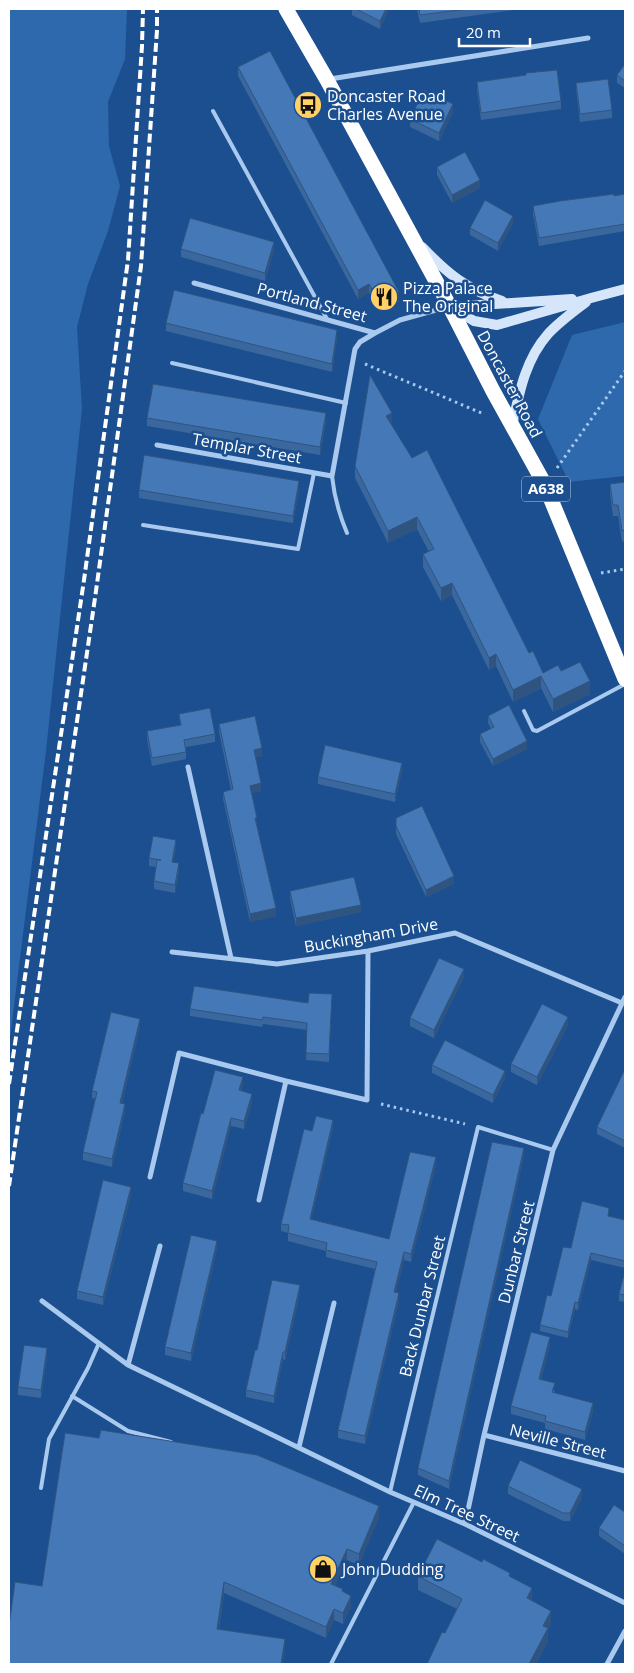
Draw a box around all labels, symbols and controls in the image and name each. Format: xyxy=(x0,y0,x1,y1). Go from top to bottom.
scale bar xyxy=(459,15,530,47)
text: 20 m xyxy=(466,22,501,42)
place label: Doncaster Road Charles Avenue xyxy=(327,85,446,125)
bus stop icon: Doncaster Road Charles Avenue xyxy=(293,90,323,120)
street label: Portland Street xyxy=(255,277,370,327)
place label: Pizza Palace The Original xyxy=(403,277,493,317)
restaurant icon: Pizza Palace The Original xyxy=(369,282,399,312)
street label: Doncaster Road xyxy=(472,326,548,442)
street label: Templar Street xyxy=(191,428,304,468)
road number: A638 xyxy=(522,476,570,502)
street label: Buckingham Drive xyxy=(302,912,440,958)
street label: Dunbar Street xyxy=(493,1198,539,1306)
street label: Back Dunbar Street xyxy=(394,1233,450,1379)
street label: Neville Street xyxy=(507,1418,609,1464)
street label: Elm Tree Street xyxy=(411,1479,524,1547)
shop icon: John Dudding xyxy=(308,1554,338,1584)
place label: John Dudding xyxy=(340,1558,444,1580)

